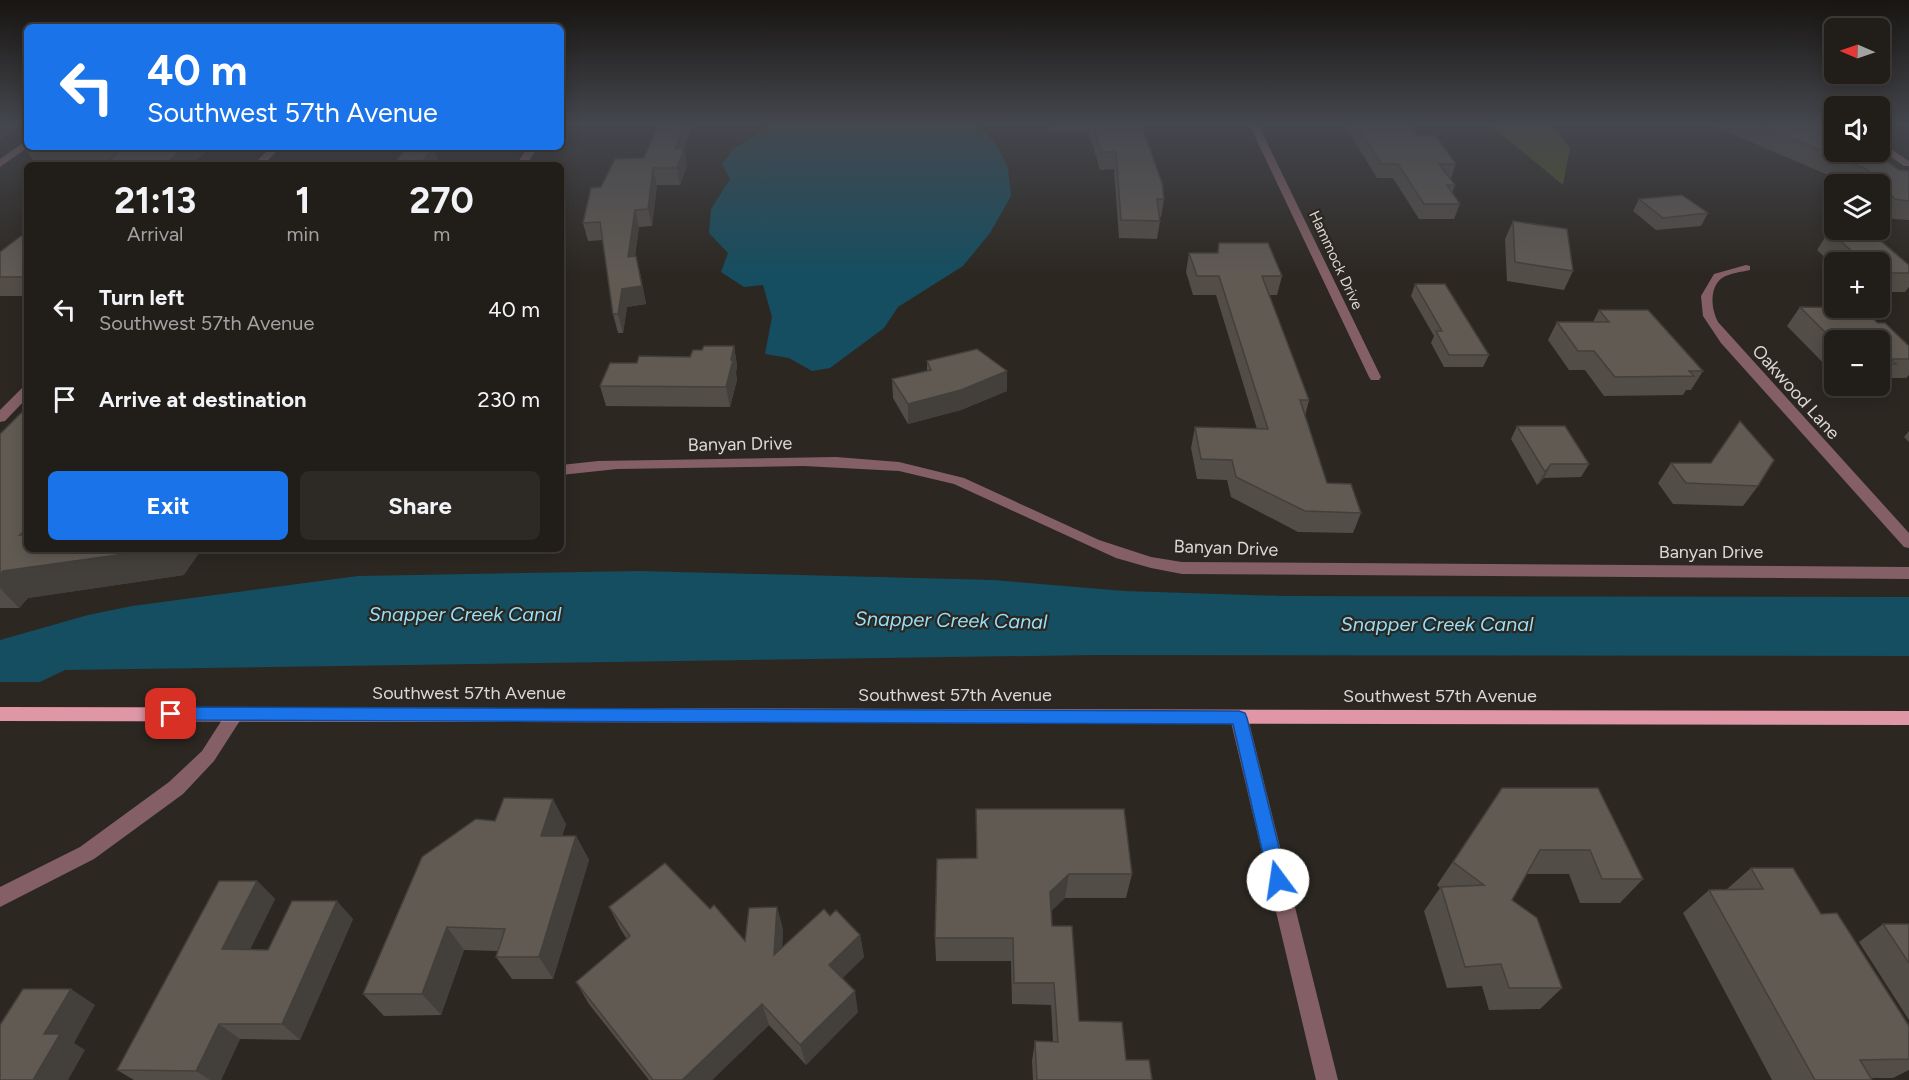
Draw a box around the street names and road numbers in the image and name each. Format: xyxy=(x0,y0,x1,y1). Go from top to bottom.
street label: Hammock Drive xyxy=(1305,208,1367,312)
street label: Oakwood Lane xyxy=(1748,340,1844,444)
street label: Banyan Drive xyxy=(687,432,793,456)
street label: Banyan Drive xyxy=(1173,535,1279,561)
street label: Banyan Drive xyxy=(1659,541,1763,563)
street label: Southwest 57th Avenue xyxy=(372,682,566,704)
street label: Southwest 57th Avenue xyxy=(858,684,1052,706)
street label: Southwest 57th Avenue xyxy=(1343,685,1537,707)

